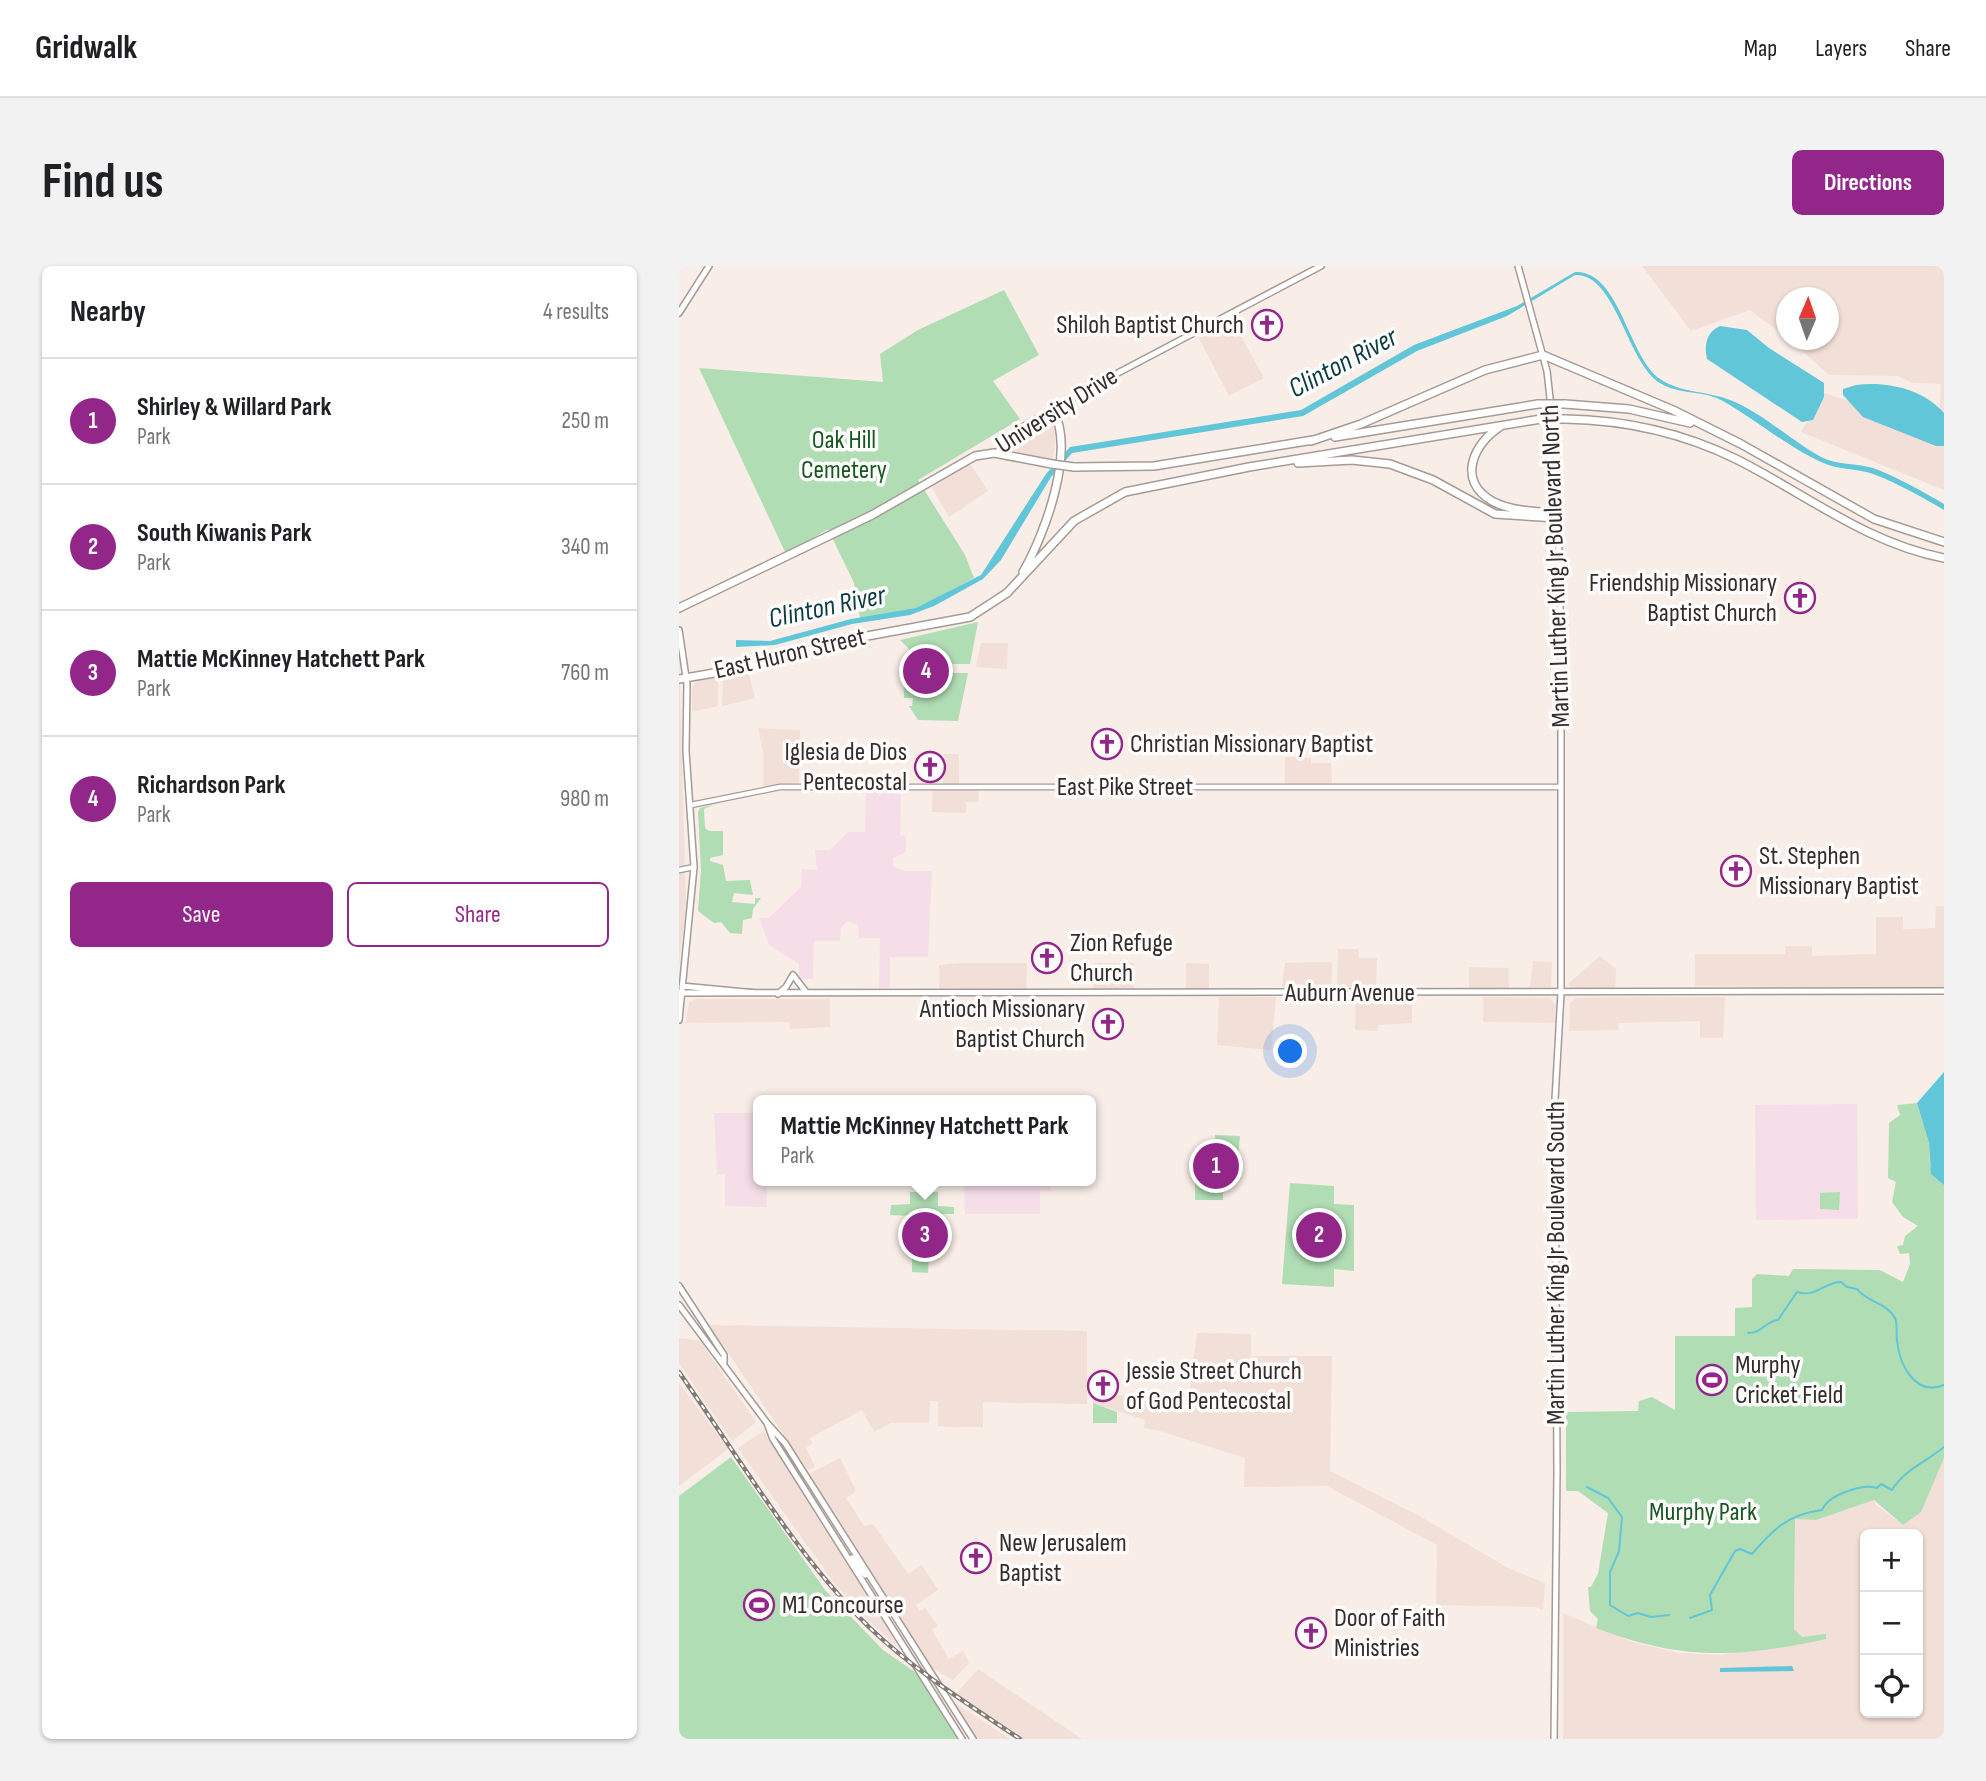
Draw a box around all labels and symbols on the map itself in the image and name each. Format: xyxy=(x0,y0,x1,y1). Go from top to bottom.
north arrow xyxy=(1776,287,1839,350)
church icon: Shiloh Baptist Church xyxy=(1250,308,1284,342)
place label: Shiloh Baptist Church xyxy=(1056,310,1244,341)
water label: Clinton River xyxy=(1283,320,1404,405)
street label: University Drive xyxy=(990,361,1124,461)
street label: Martin Luther King Jr Boulevard North xyxy=(1535,404,1577,728)
park label: Oak Hill Cemetery xyxy=(801,425,887,486)
place label: Friendship Missionary Baptist Church xyxy=(1589,568,1777,629)
water label: Clinton River xyxy=(766,578,889,635)
church icon: Friendship Missionary Baptist Church xyxy=(1783,581,1817,615)
street label: East Huron Street xyxy=(712,622,868,686)
pin: 4 xyxy=(903,645,949,697)
church icon: Christian Missionary Baptist xyxy=(1090,727,1124,761)
place label: Christian Missionary Baptist xyxy=(1130,729,1373,760)
place label: Iglesia de Dios Pentecostal xyxy=(785,737,907,798)
church icon: Iglesia de Dios Pentecostal xyxy=(913,750,947,784)
street label: East Pike Street xyxy=(1057,772,1193,803)
place label: St. Stephen Missionary Baptist xyxy=(1759,841,1919,902)
church icon: St. Stephen Missionary Baptist xyxy=(1719,854,1753,888)
place label: Zion Refuge Church xyxy=(1070,928,1173,989)
church icon: Zion Refuge Church xyxy=(1030,941,1064,975)
street label: Auburn Avenue xyxy=(1284,978,1415,1009)
place label: Antioch Missionary Baptist Church xyxy=(919,994,1085,1055)
church icon: Antioch Missionary Baptist Church xyxy=(1091,1007,1125,1041)
your location xyxy=(1273,1034,1307,1068)
street label: Martin Luther King Jr Boulevard South xyxy=(1541,1101,1572,1425)
pin: 1 xyxy=(1193,1140,1239,1192)
pin: 3 xyxy=(902,1209,948,1261)
pin: 2 xyxy=(1296,1209,1342,1261)
place label: Murphy Cricket Field xyxy=(1735,1350,1843,1411)
place label: Jessie Street Church of God Pentecostal xyxy=(1125,1356,1302,1417)
sports icon: Murphy Cricket Field xyxy=(1695,1363,1729,1397)
church icon: Jessie Street Church of God Pentecostal xyxy=(1086,1369,1120,1403)
park label: Murphy Park xyxy=(1649,1497,1757,1528)
place label: New Jerusalem Baptist xyxy=(999,1528,1127,1589)
church icon: New Jerusalem Baptist xyxy=(959,1541,993,1575)
sports icon: M1 Concourse xyxy=(742,1588,776,1622)
place label: M1 Concourse xyxy=(782,1590,904,1621)
place label: Door of Faith Ministries xyxy=(1334,1603,1446,1664)
church icon: Door of Faith Ministries xyxy=(1294,1616,1328,1650)

